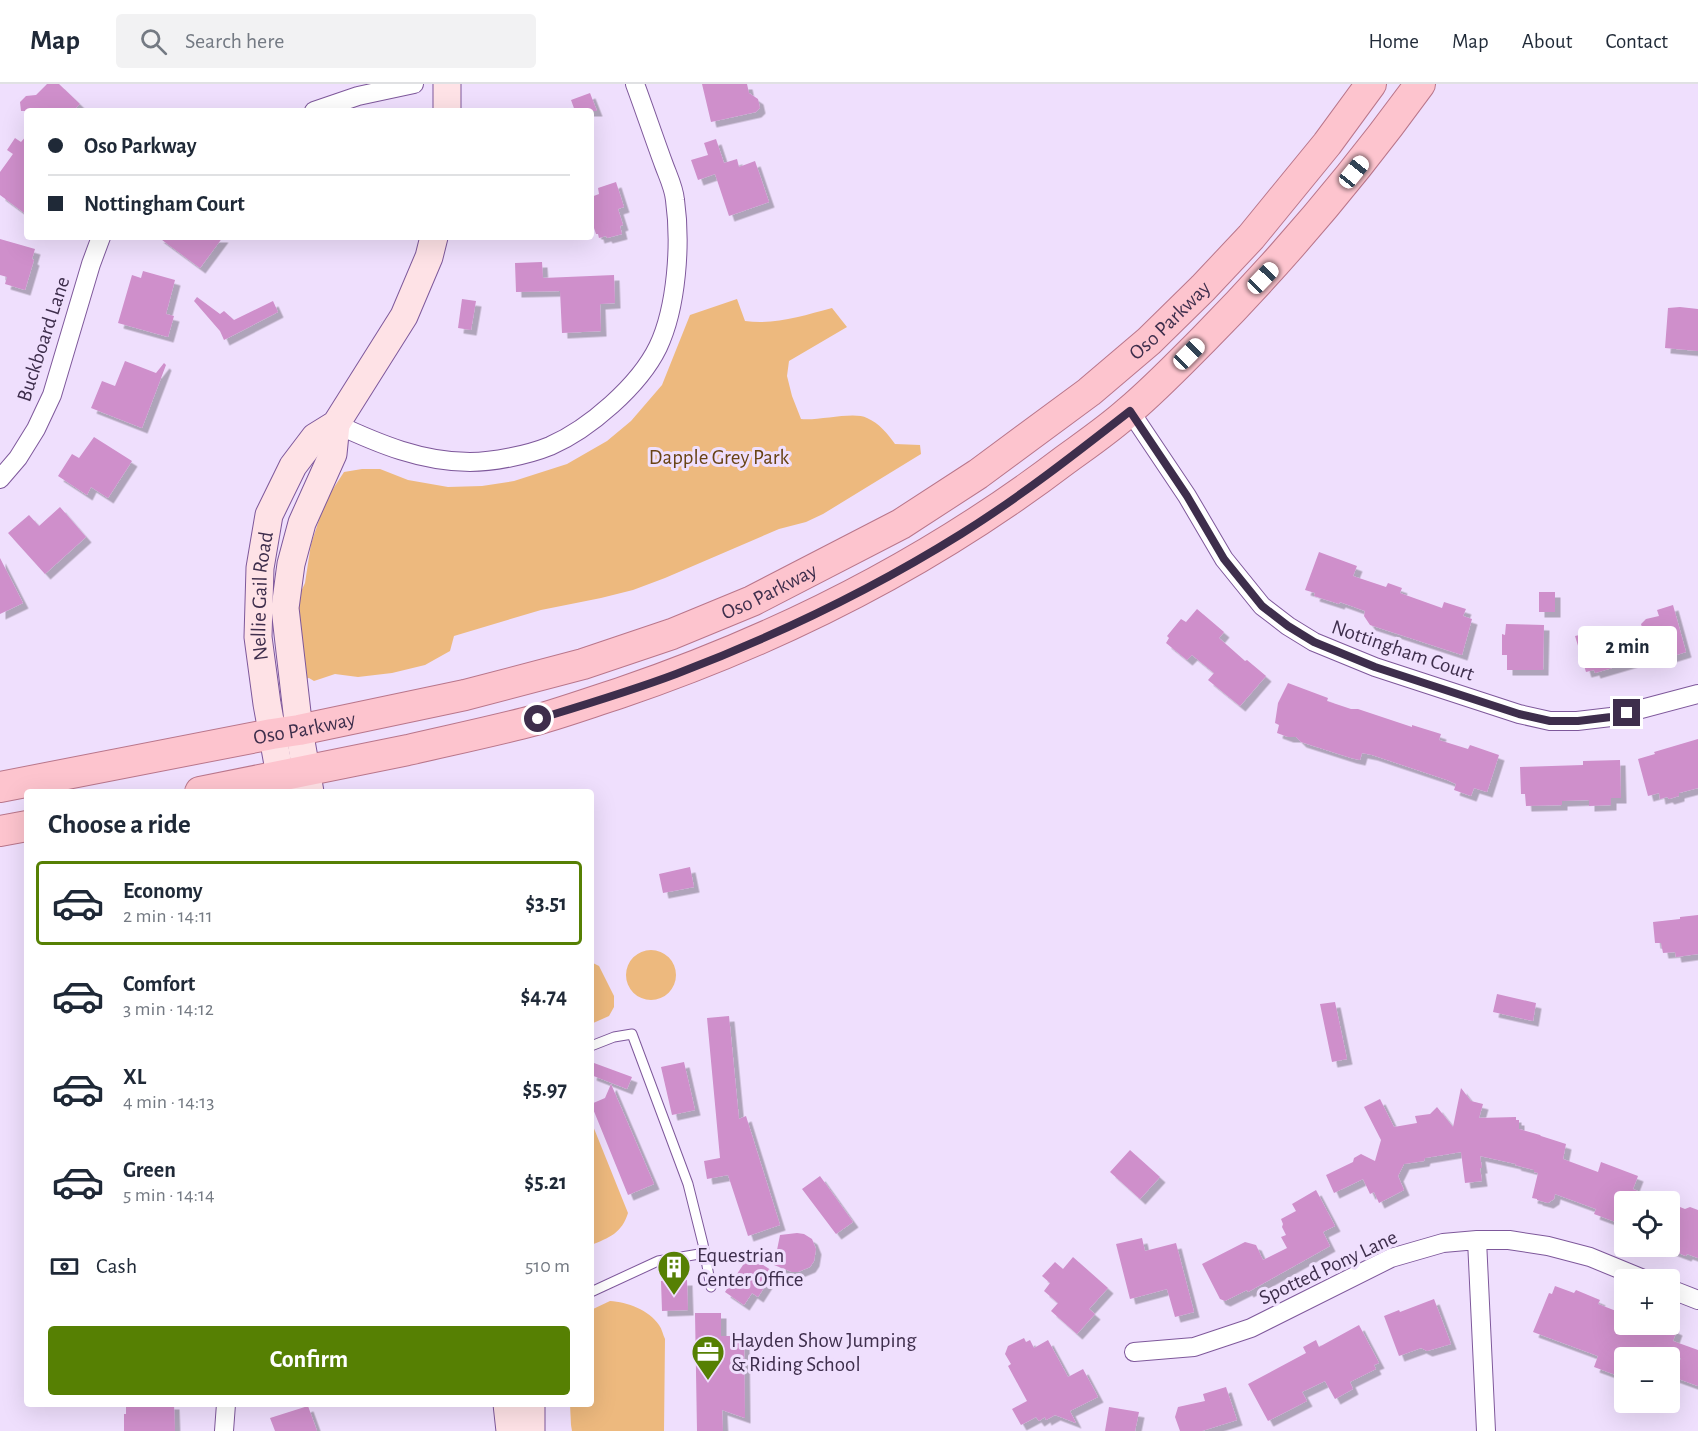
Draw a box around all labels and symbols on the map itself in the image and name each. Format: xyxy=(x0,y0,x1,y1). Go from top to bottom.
car xyxy=(1336,152,1372,192)
car xyxy=(1244,259,1282,297)
street label: Buckboard Lane xyxy=(13,274,74,404)
street label: Oso Parkway xyxy=(1125,277,1215,364)
car xyxy=(1170,335,1208,373)
park label: Dapple Grey Park xyxy=(649,447,790,468)
street label: Nellie Gail Road xyxy=(248,530,277,662)
street label: Oso Parkway xyxy=(718,559,820,623)
street label: Nottingham Court xyxy=(1329,616,1477,685)
callout: 2 min xyxy=(1578,626,1676,668)
route end xyxy=(1613,699,1640,726)
route start xyxy=(524,705,551,732)
street label: Oso Parkway xyxy=(252,708,357,748)
street label: Spotted Pony Lane xyxy=(1256,1226,1401,1309)
place label: Equestrian Center Office xyxy=(697,1245,803,1290)
building icon: Equestrian Center Office xyxy=(656,1249,692,1296)
place label: Hayden Show Jumping & Riding School xyxy=(731,1330,917,1375)
office icon: Hayden Show Jumping & Riding School xyxy=(690,1334,726,1381)

